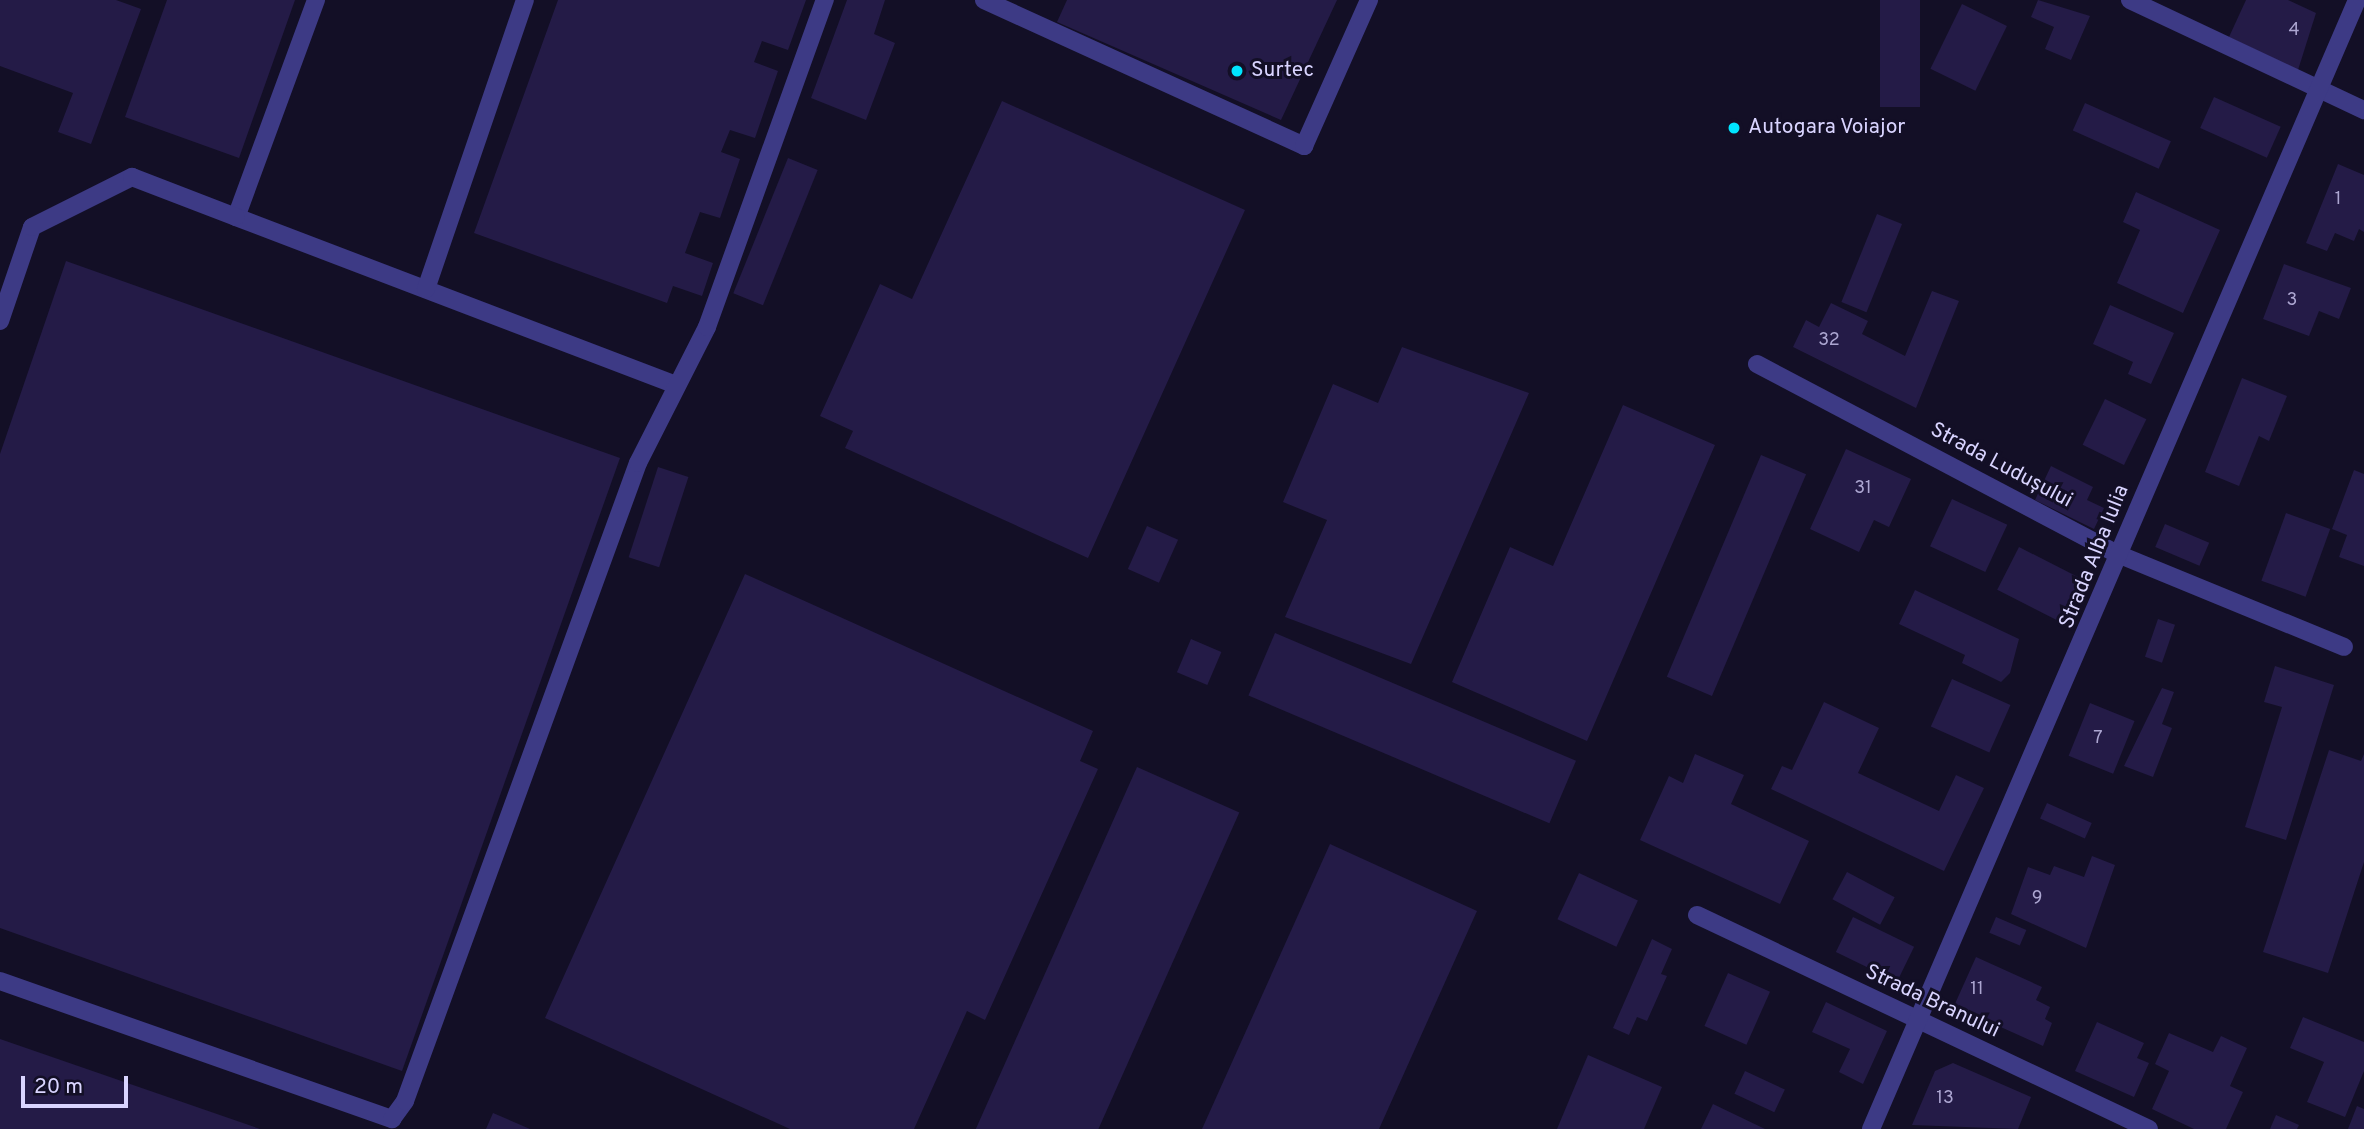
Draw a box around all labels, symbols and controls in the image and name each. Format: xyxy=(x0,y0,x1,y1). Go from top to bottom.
house number: 4 xyxy=(2288,20,2300,42)
place label: Surtec xyxy=(1251,58,1314,84)
marker: Surtec xyxy=(1229,63,1245,79)
place label: Autogara Voiajor xyxy=(1748,115,1906,141)
marker: Autogara Voiajor xyxy=(1726,120,1742,136)
house number: 1 xyxy=(2335,189,2341,211)
house number: 3 xyxy=(2287,290,2297,312)
house number: 32 xyxy=(1818,330,1840,352)
street label: Strada Ludușului xyxy=(1926,418,2076,514)
house number: 31 xyxy=(1854,478,1872,500)
street label: Strada Alba Iulia xyxy=(2055,481,2135,633)
house number: 7 xyxy=(2093,728,2103,750)
house number: 9 xyxy=(2032,888,2042,910)
street label: Strada Branului xyxy=(1861,960,2003,1044)
house number: 11 xyxy=(1970,979,1984,1001)
scale bar xyxy=(24,1062,131,1106)
text: 20 m xyxy=(34,1074,83,1101)
house number: 13 xyxy=(1936,1088,1954,1110)

